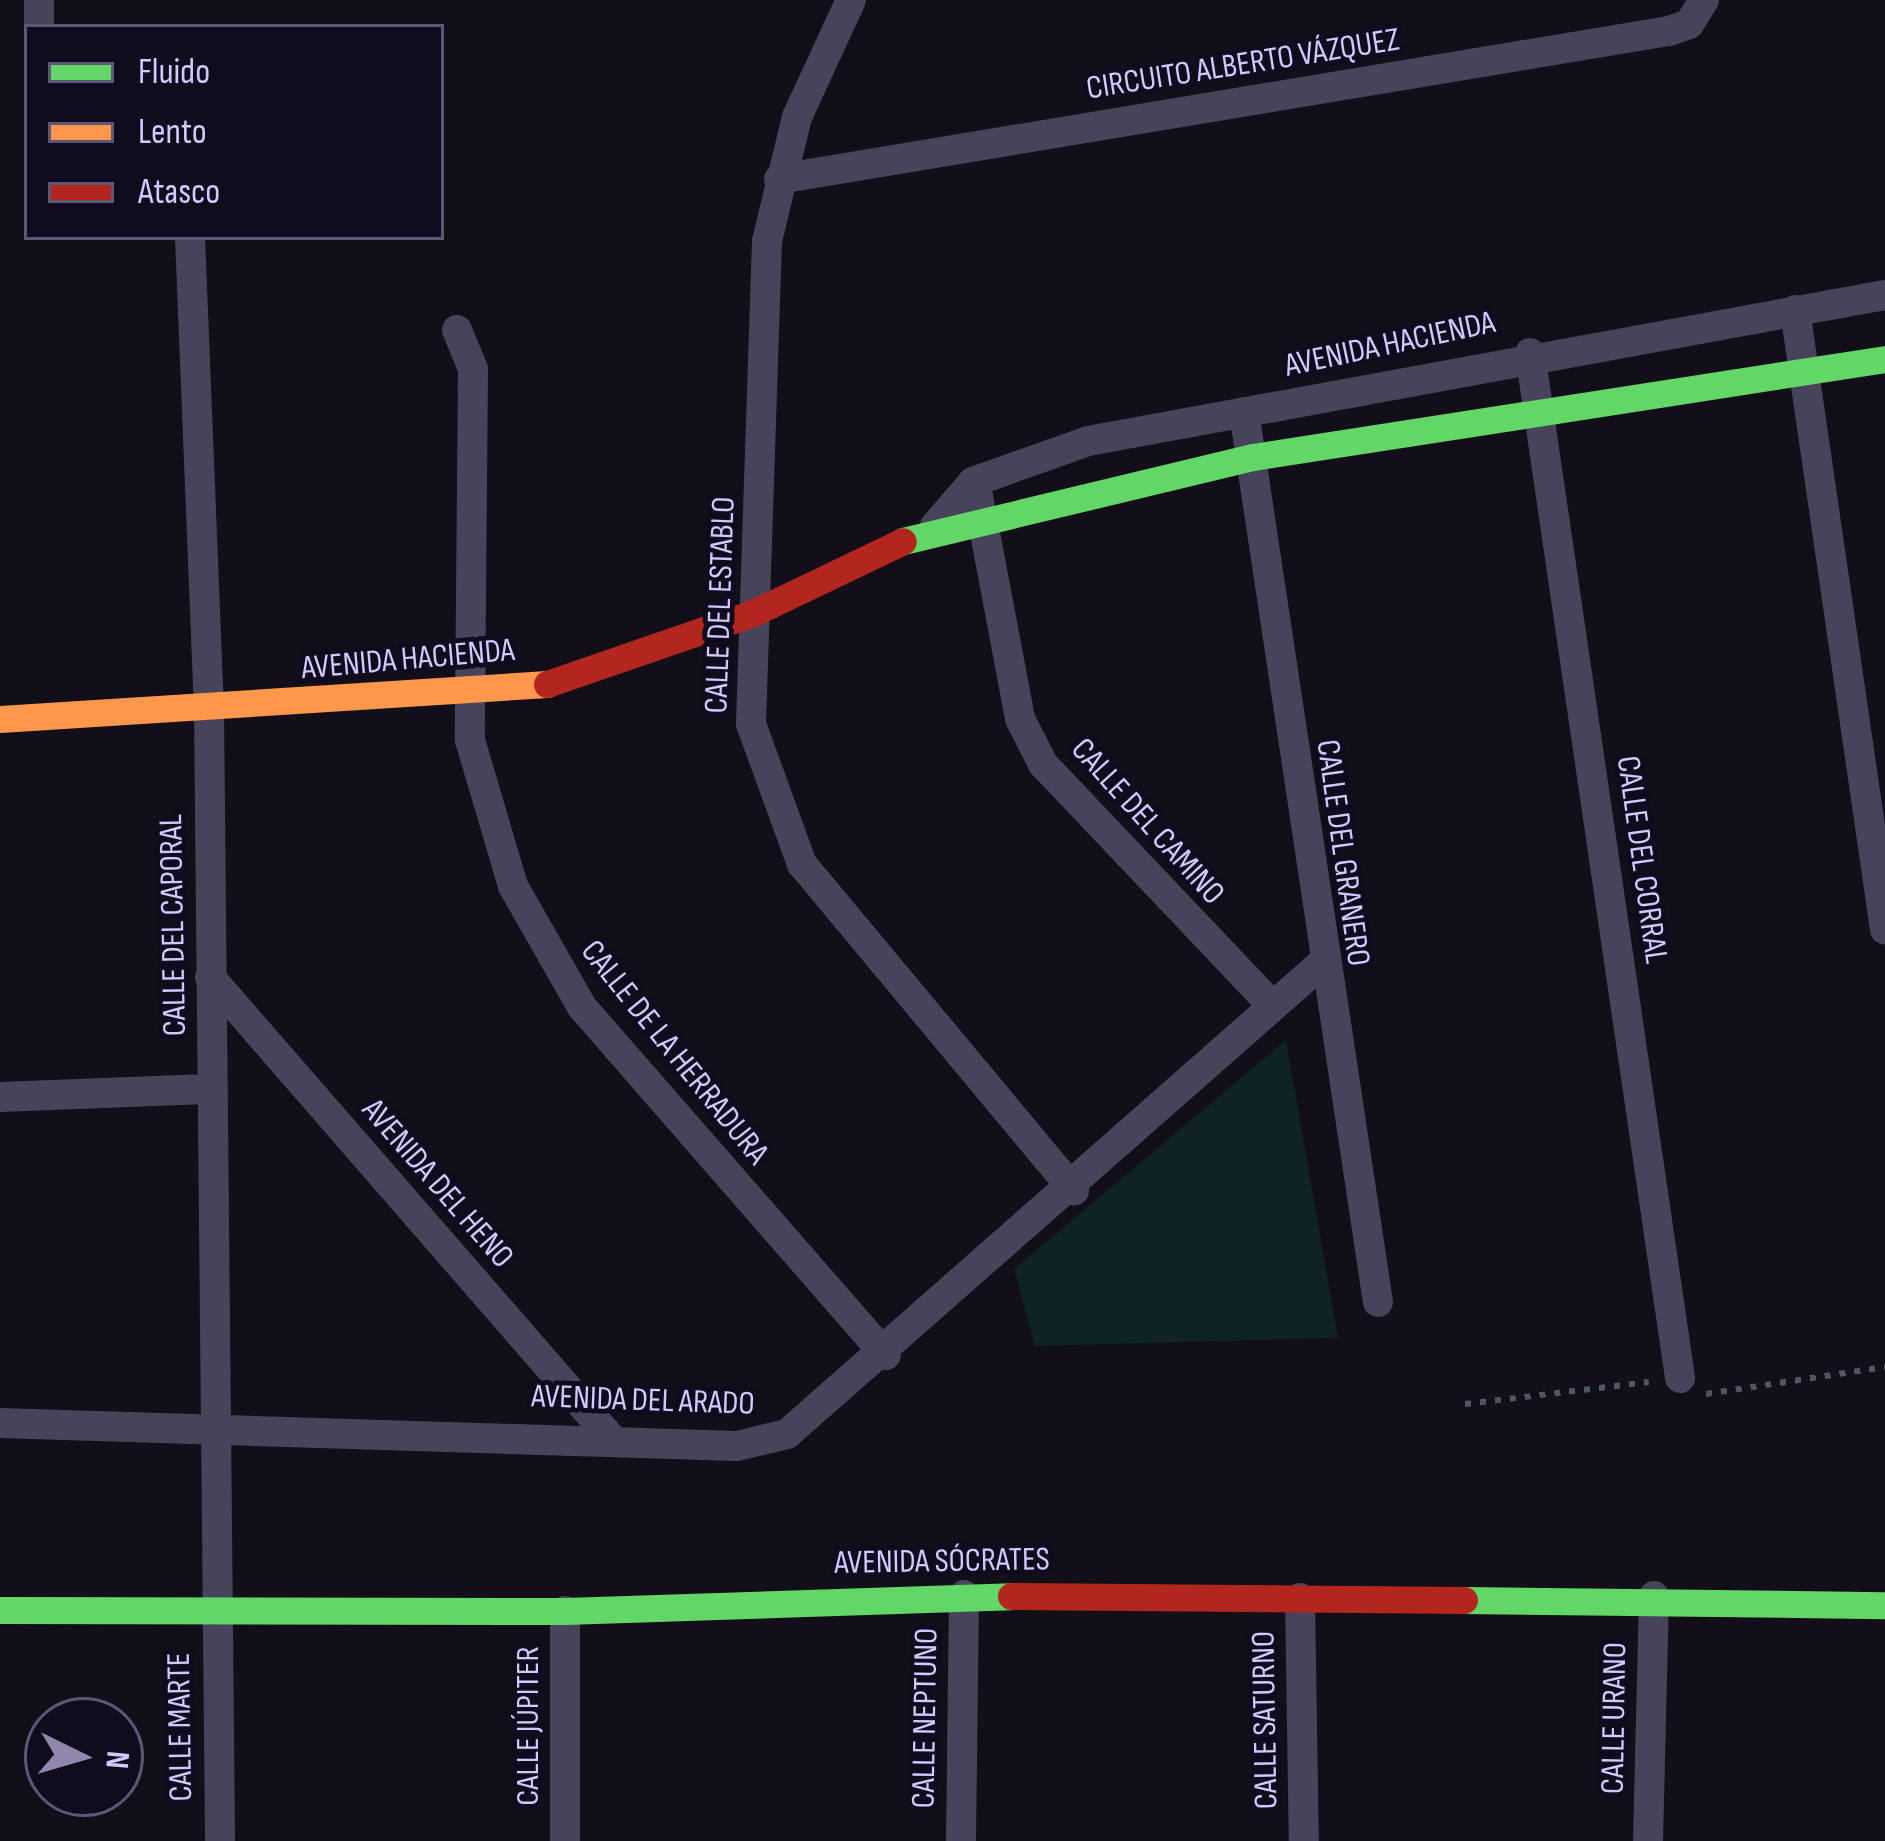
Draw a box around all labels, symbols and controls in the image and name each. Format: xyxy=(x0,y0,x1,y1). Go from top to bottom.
street label: CIRCUITO ALBERTO VÁZQUEZ xyxy=(1084,21,1402,109)
legend xyxy=(24,24,444,240)
text: Fluido xyxy=(138,51,210,94)
text: Lento xyxy=(138,111,207,154)
text: Atasco xyxy=(138,171,220,214)
street label: AVENIDA HACIENDA xyxy=(1281,303,1499,387)
street label: CALLE DEL ESTABLO xyxy=(697,496,745,714)
street label: AVENIDA HACIENDA xyxy=(300,631,516,689)
street label: CALLE DEL CAMINO xyxy=(1062,731,1232,913)
street label: CALLE DEL GRANERO xyxy=(1307,737,1377,969)
street label: CALLE DEL CORRAL xyxy=(1607,754,1675,966)
street label: CALLE DEL CAPORAL xyxy=(152,813,196,1037)
street label: CALLE DE LA HERRADURA xyxy=(572,933,776,1173)
street label: AVENIDA DEL HENO xyxy=(353,1091,521,1277)
street label: AVENIDA DEL ARADO xyxy=(531,1377,755,1425)
street label: AVENIDA SÓCRATES xyxy=(834,1540,1050,1584)
street label: CALLE NEPTUNO xyxy=(905,1627,947,1809)
street label: CALLE SATURNO xyxy=(1245,1630,1287,1810)
street label: CALLE URANO xyxy=(1594,1642,1636,1794)
street label: CALLE JÚPITER xyxy=(509,1646,549,1806)
street label: CALLE MARTE xyxy=(160,1652,202,1802)
north arrow xyxy=(24,1697,144,1817)
text: N xyxy=(96,1749,138,1770)

